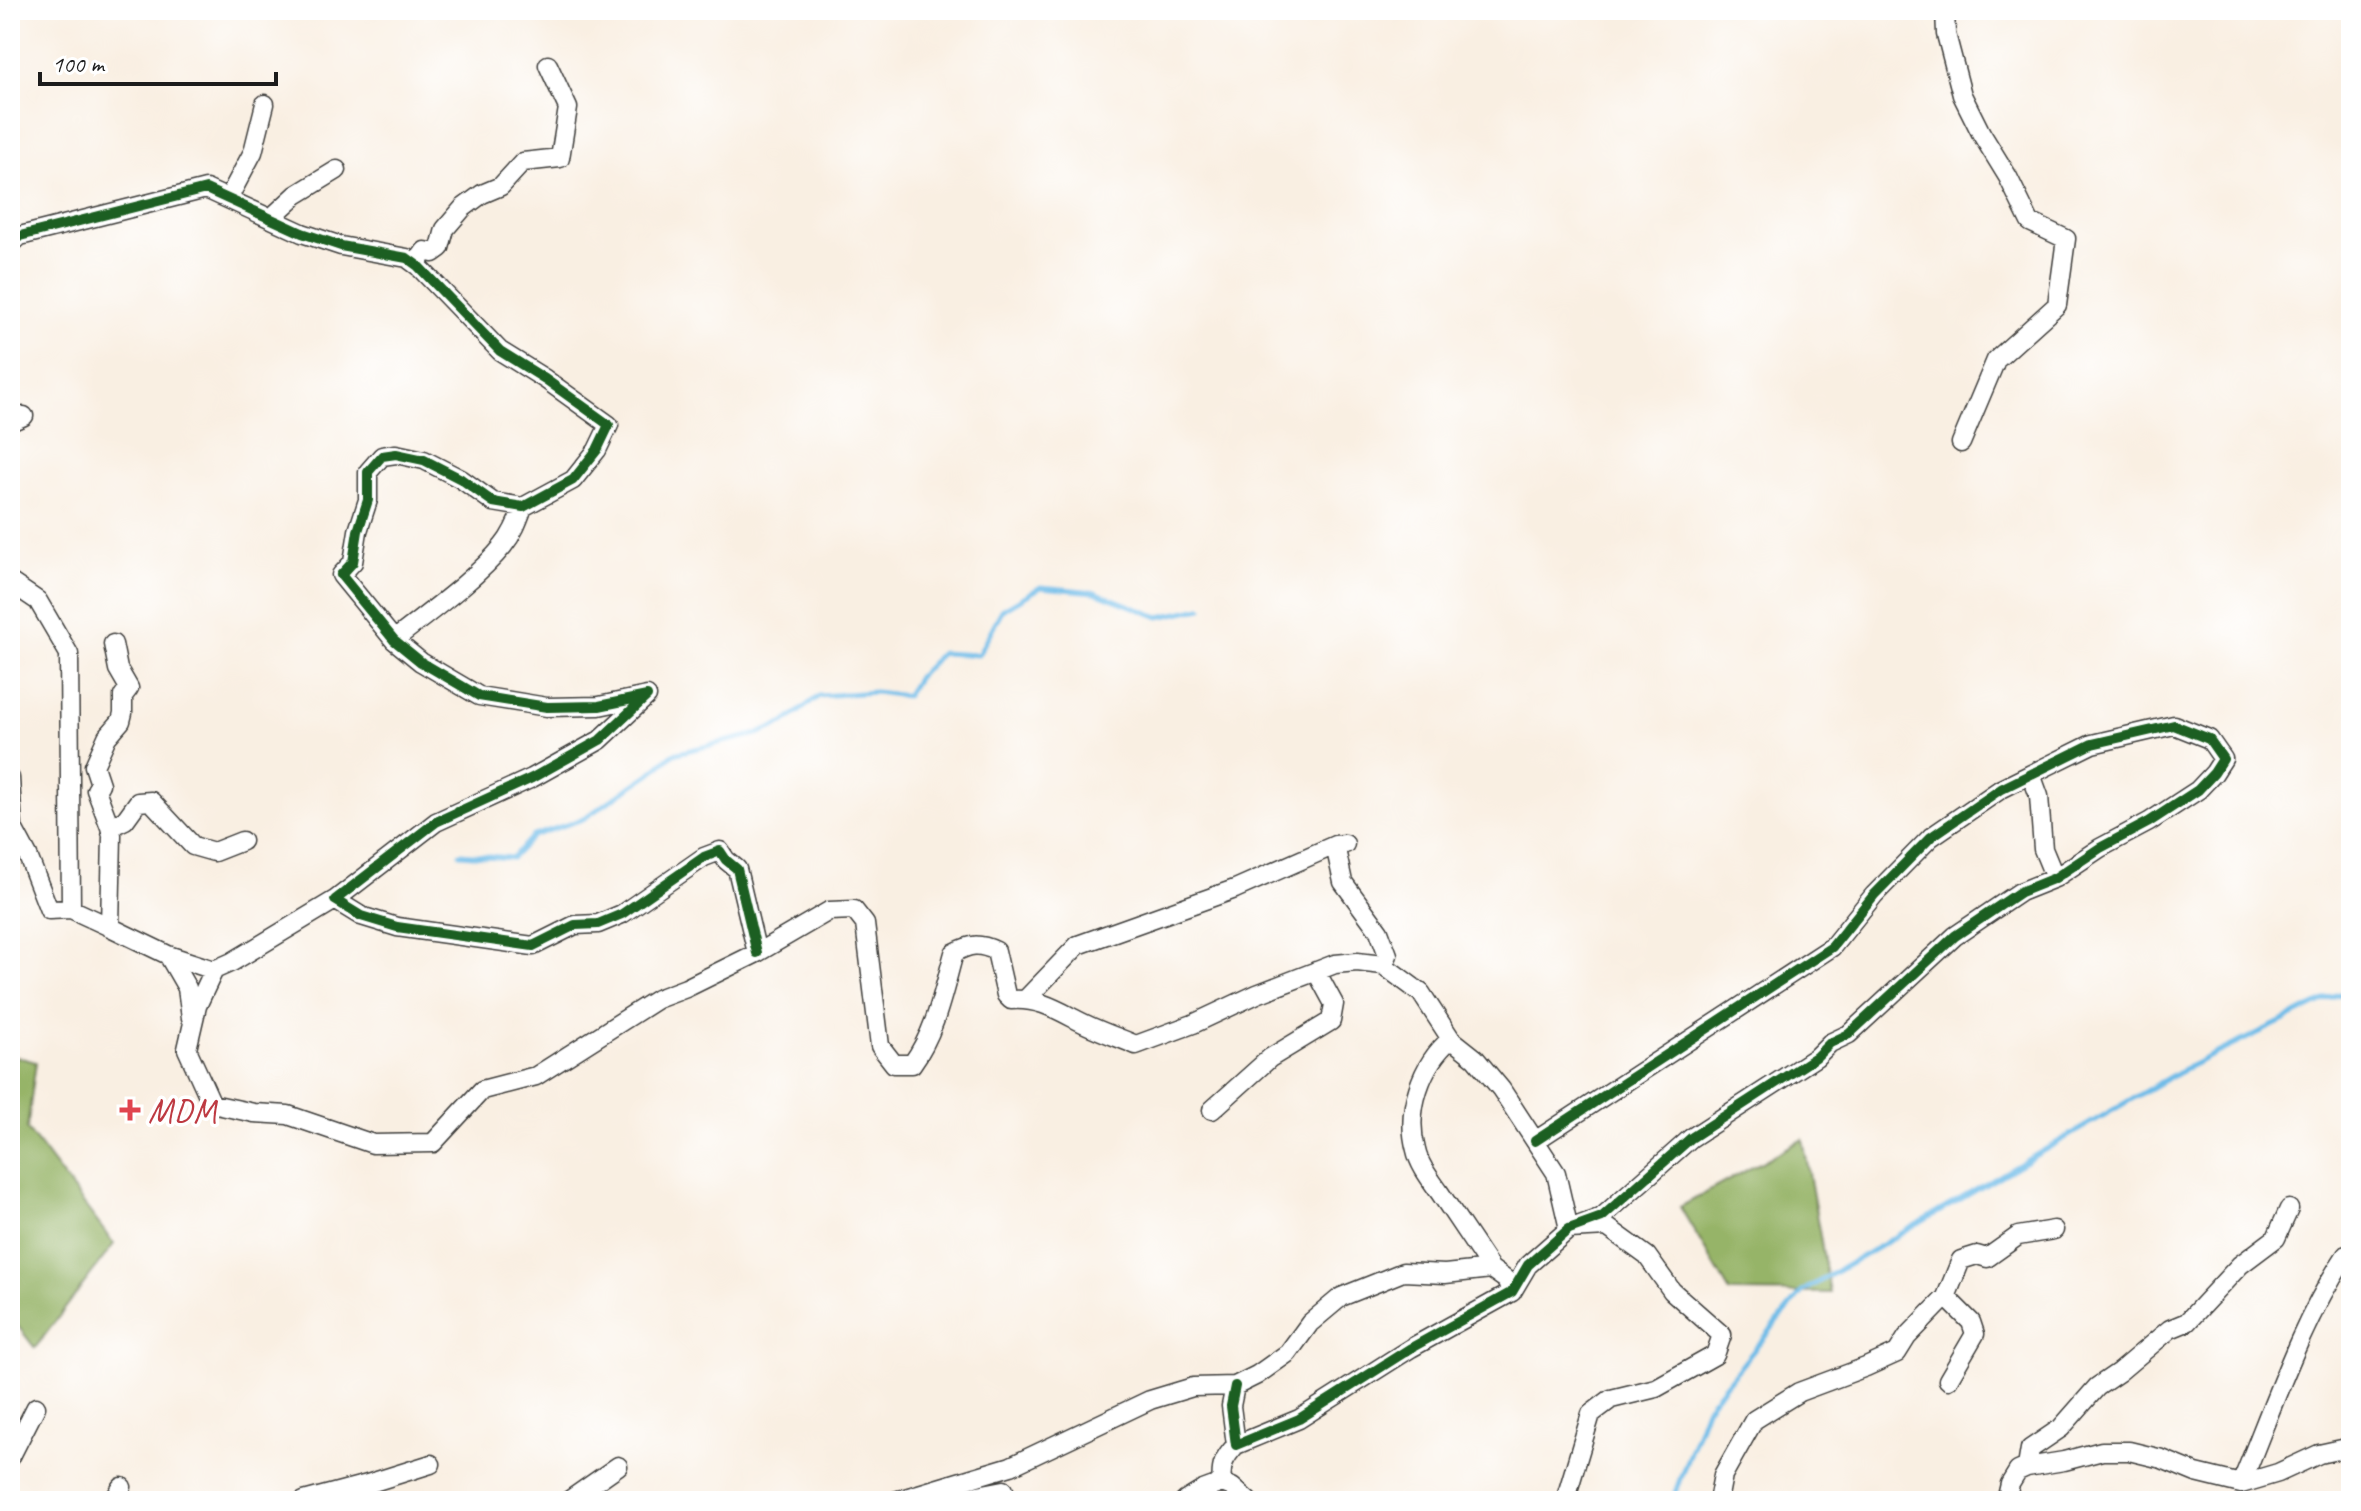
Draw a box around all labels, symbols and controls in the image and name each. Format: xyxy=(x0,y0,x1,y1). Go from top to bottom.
scale bar xyxy=(40,36,276,86)
text: 100 m xyxy=(52,49,106,79)
place label: MDM xyxy=(148,1089,218,1132)
marker: MDM xyxy=(119,1099,141,1121)

